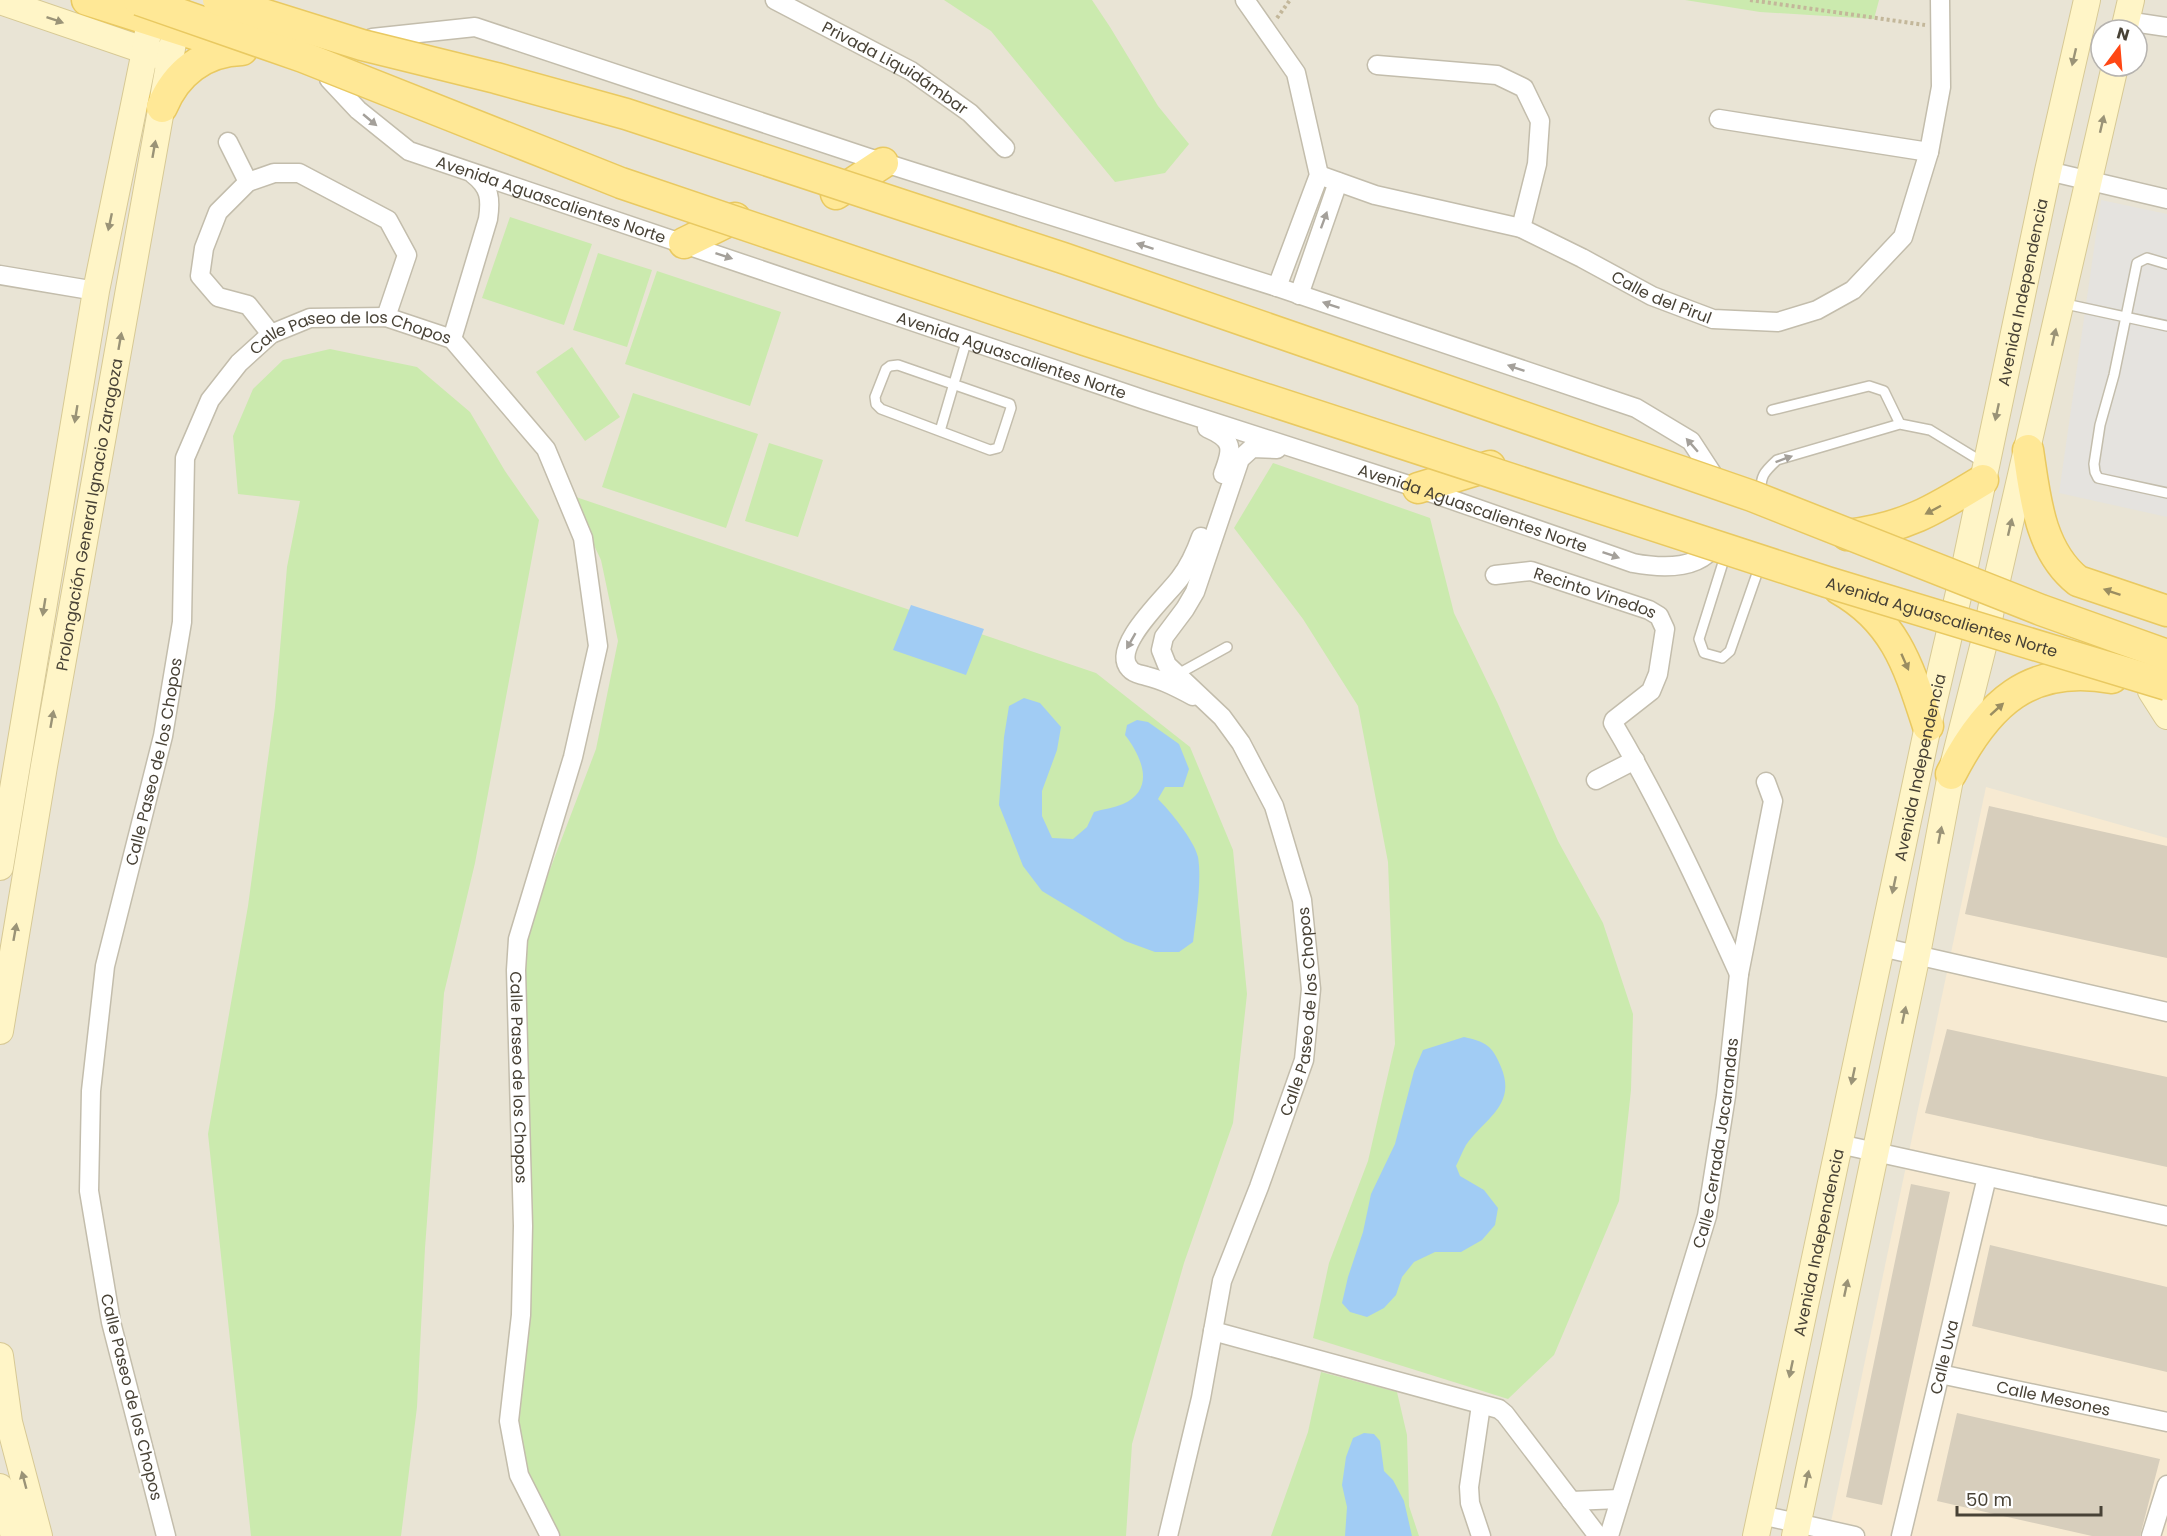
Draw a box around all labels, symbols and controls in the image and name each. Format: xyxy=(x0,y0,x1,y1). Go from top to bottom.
one-way arrow xyxy=(46,16,64,25)
street label: Privada Liquidámbar xyxy=(818,16,973,120)
north arrow xyxy=(2089,18,2149,78)
text: N xyxy=(2114,21,2132,47)
one-way arrow xyxy=(2069,48,2078,67)
one-way arrow xyxy=(362,114,378,127)
one-way arrow xyxy=(2098,115,2108,133)
one-way arrow xyxy=(150,140,159,159)
street label: Avenida Aguascalientes Norte xyxy=(433,150,669,249)
street label: Avenida Independencia xyxy=(1992,196,2054,388)
one-way arrow xyxy=(1319,211,1329,229)
one-way arrow xyxy=(105,213,114,232)
one-way arrow xyxy=(1136,241,1154,250)
one-way arrow xyxy=(715,252,733,262)
street label: Calle del Pirul xyxy=(1607,265,1715,329)
one-way arrow xyxy=(1322,300,1340,310)
text: Calle Paseo de los Chopos xyxy=(244,306,454,360)
street label: Avenida Aguascalientes Norte xyxy=(894,306,1129,405)
one-way arrow xyxy=(2050,328,2059,347)
one-way arrow xyxy=(116,332,125,351)
street label: Calle Paseo de los Chopos xyxy=(246,336,458,366)
street label: Prolongación General Ignacio Zaragoza xyxy=(50,357,128,673)
one-way arrow xyxy=(1507,362,1525,372)
one-way arrow xyxy=(1992,403,2001,422)
one-way arrow xyxy=(71,405,80,424)
one-way arrow xyxy=(1685,438,1699,453)
one-way arrow xyxy=(1775,453,1793,463)
street label: Avenida Aguascalientes Norte xyxy=(1355,458,1591,558)
one-way arrow xyxy=(1924,505,1941,515)
one-way arrow xyxy=(2005,518,2015,536)
one-way arrow xyxy=(1602,551,1620,560)
street label: Recinto Vinedos xyxy=(1531,562,1661,624)
street label: Avenida Aguascalientes Norte xyxy=(1823,571,2060,663)
one-way arrow xyxy=(2103,587,2121,597)
one-way arrow xyxy=(39,597,48,616)
one-way arrow xyxy=(1126,633,1136,650)
one-way arrow xyxy=(1900,653,1910,671)
street label: Calle Paseo de los Chopos xyxy=(120,656,188,868)
street label: Avenida Independencia xyxy=(1889,671,1952,863)
one-way arrow xyxy=(1989,703,2004,716)
one-way arrow xyxy=(48,710,57,729)
one-way arrow xyxy=(1936,825,1945,844)
one-way arrow xyxy=(1889,876,1898,895)
street label: Calle Paseo de los Chopos xyxy=(1274,906,1323,1119)
one-way arrow xyxy=(11,922,20,941)
street label: Calle Paseo de los Chopos xyxy=(504,971,533,1184)
one-way arrow xyxy=(1899,1005,1909,1024)
street label: Calle Cerrada Jacarandas xyxy=(1687,1037,1744,1251)
one-way arrow xyxy=(1848,1066,1857,1085)
street label: Avenida Independencia xyxy=(1788,1147,1850,1339)
one-way arrow xyxy=(1842,1278,1851,1297)
street label: Calle Paseo de los Chopos xyxy=(95,1291,168,1503)
street label: Calle Uva xyxy=(1924,1318,1964,1397)
one-way arrow xyxy=(1786,1360,1796,1379)
street label: Calle Mesones xyxy=(1994,1375,2113,1422)
one-way arrow xyxy=(1802,1469,1812,1488)
one-way arrow xyxy=(19,1470,28,1488)
scale bar xyxy=(1957,1479,2101,1517)
text: 50 m xyxy=(1966,1487,2012,1512)

